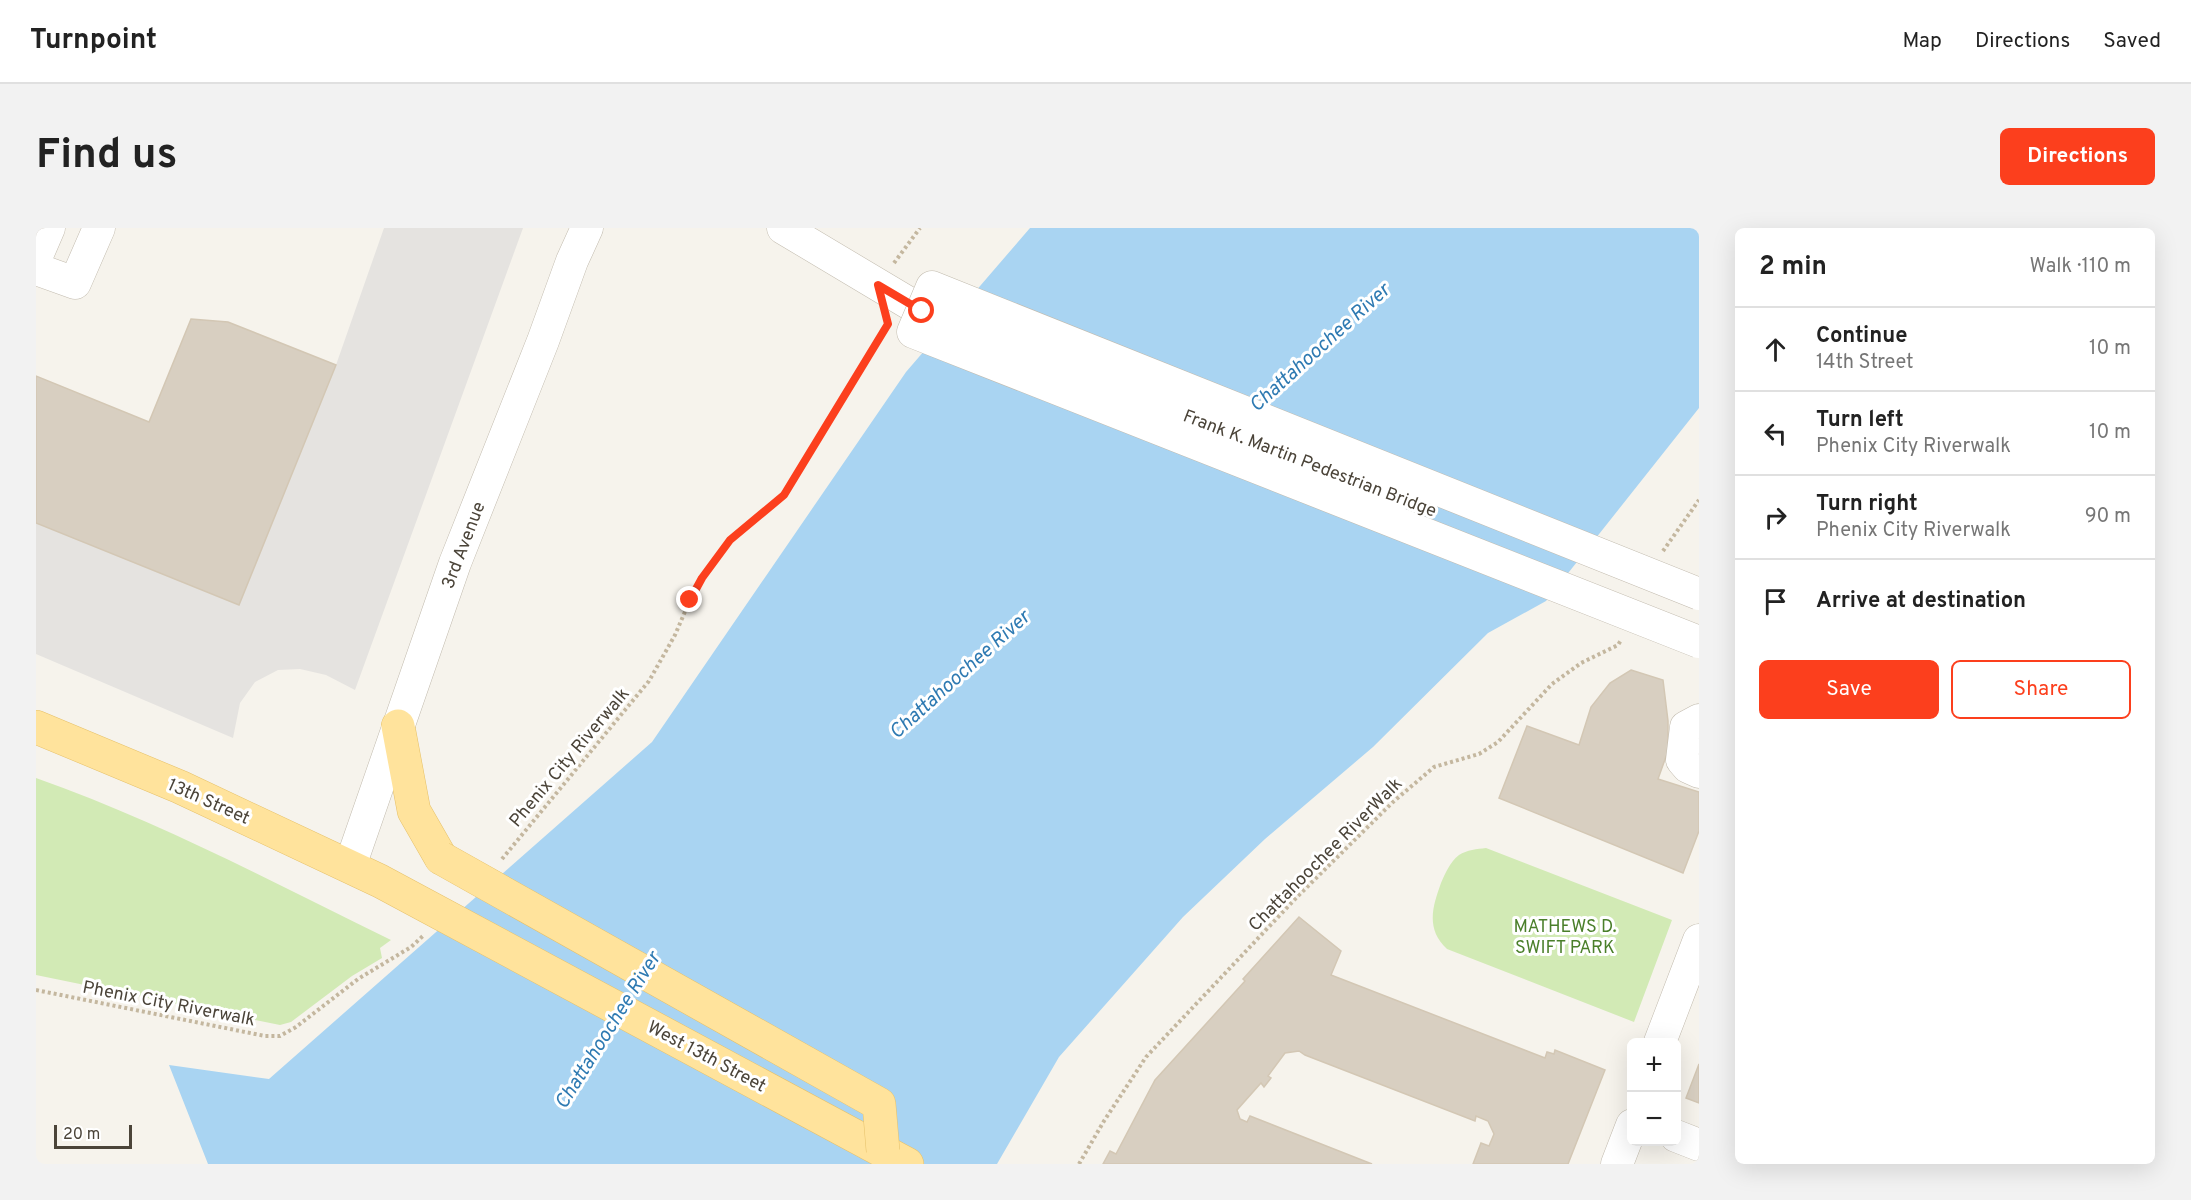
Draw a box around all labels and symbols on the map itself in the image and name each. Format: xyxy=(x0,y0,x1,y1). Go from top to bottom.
water label: Chattahoochee River xyxy=(1244,277,1397,419)
route start xyxy=(908,297,934,323)
street label: Frank K. Martin Pedestrian Bridge xyxy=(1180,405,1439,523)
street label: 3rd Avenue xyxy=(437,499,491,592)
route end xyxy=(676,586,702,612)
water label: Chattahoochee River xyxy=(884,604,1037,746)
street label: Phenix City Riverwalk xyxy=(505,683,635,833)
street label: Chattahoochee RiverWalk xyxy=(1244,773,1408,937)
street label: 13th Street xyxy=(164,774,253,831)
park label: MATHEWS D. SWIFT PARK xyxy=(1513,916,1617,960)
water label: Chattahoochee River xyxy=(550,946,668,1115)
street label: Phenix City Riverwalk xyxy=(80,976,257,1032)
street label: West 13th Street xyxy=(643,1016,770,1098)
scale bar xyxy=(54,1122,132,1150)

